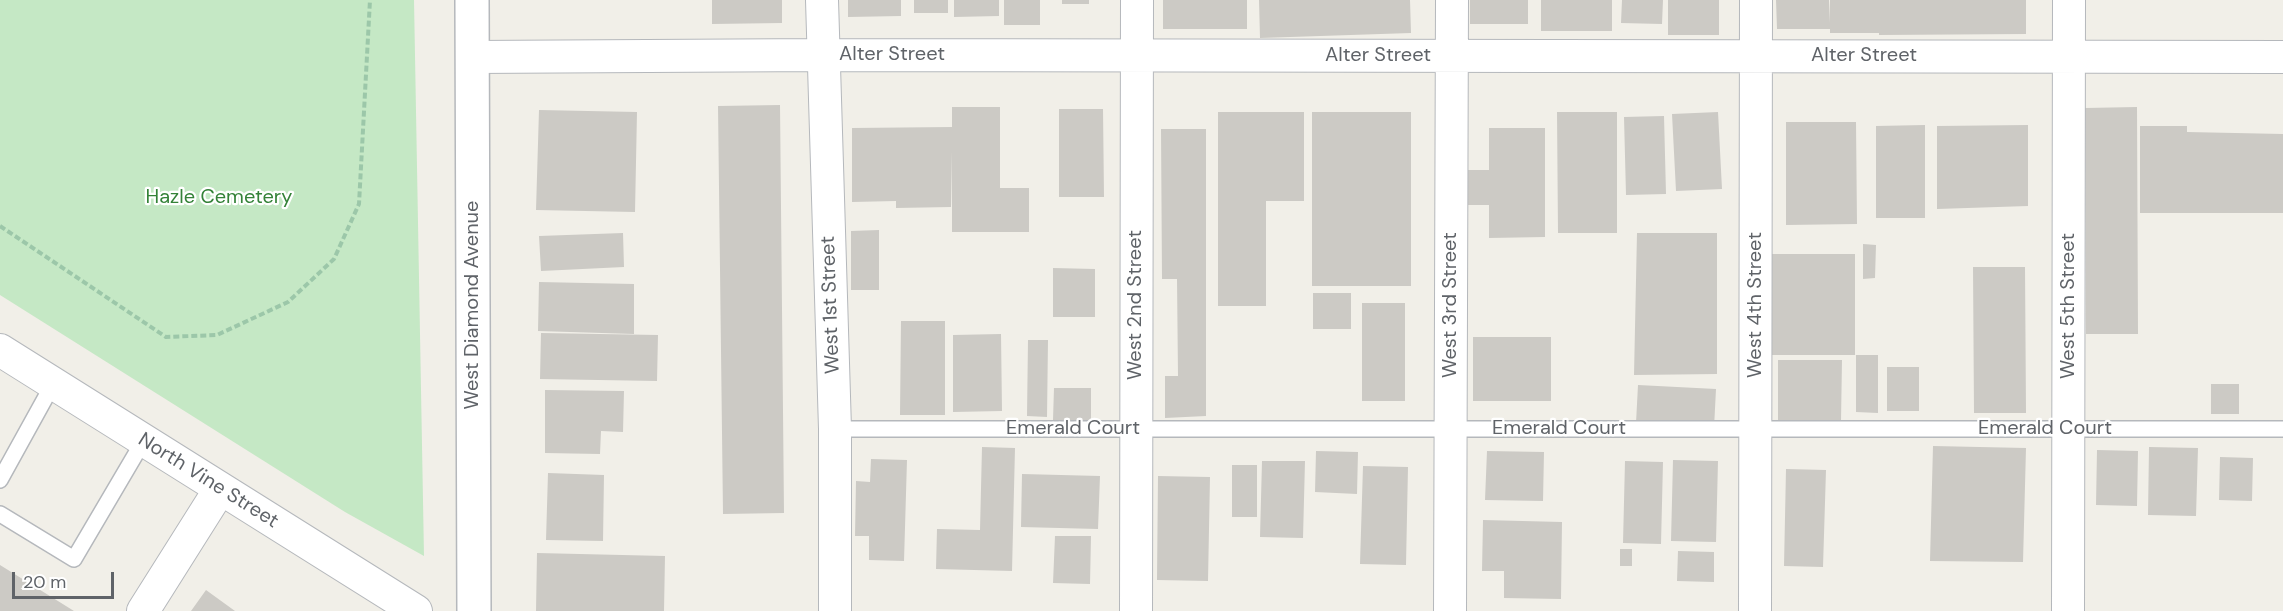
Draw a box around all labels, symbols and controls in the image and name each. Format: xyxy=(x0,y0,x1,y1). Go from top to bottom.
street label: Alter Street xyxy=(839,43,945,67)
street label: Alter Street xyxy=(1325,44,1431,68)
street label: Alter Street xyxy=(1811,44,1917,68)
park label: Hazle Cemetery xyxy=(146,186,292,210)
street label: West Diamond Avenue xyxy=(461,201,485,409)
street label: West 2nd Street xyxy=(1124,230,1148,380)
street label: West 3rd Street xyxy=(1439,232,1463,378)
street label: West 4th Street xyxy=(1744,232,1768,378)
street label: West 5th Street xyxy=(2057,233,2081,379)
street label: West 1st Street xyxy=(817,236,845,374)
street label: Emerald Court xyxy=(1006,417,1140,441)
street label: Emerald Court xyxy=(1492,417,1626,441)
street label: Emerald Court xyxy=(1978,417,2112,441)
street label: North Vine Street xyxy=(133,428,283,534)
scale bar xyxy=(15,560,117,598)
text: 20 m xyxy=(23,570,66,594)

